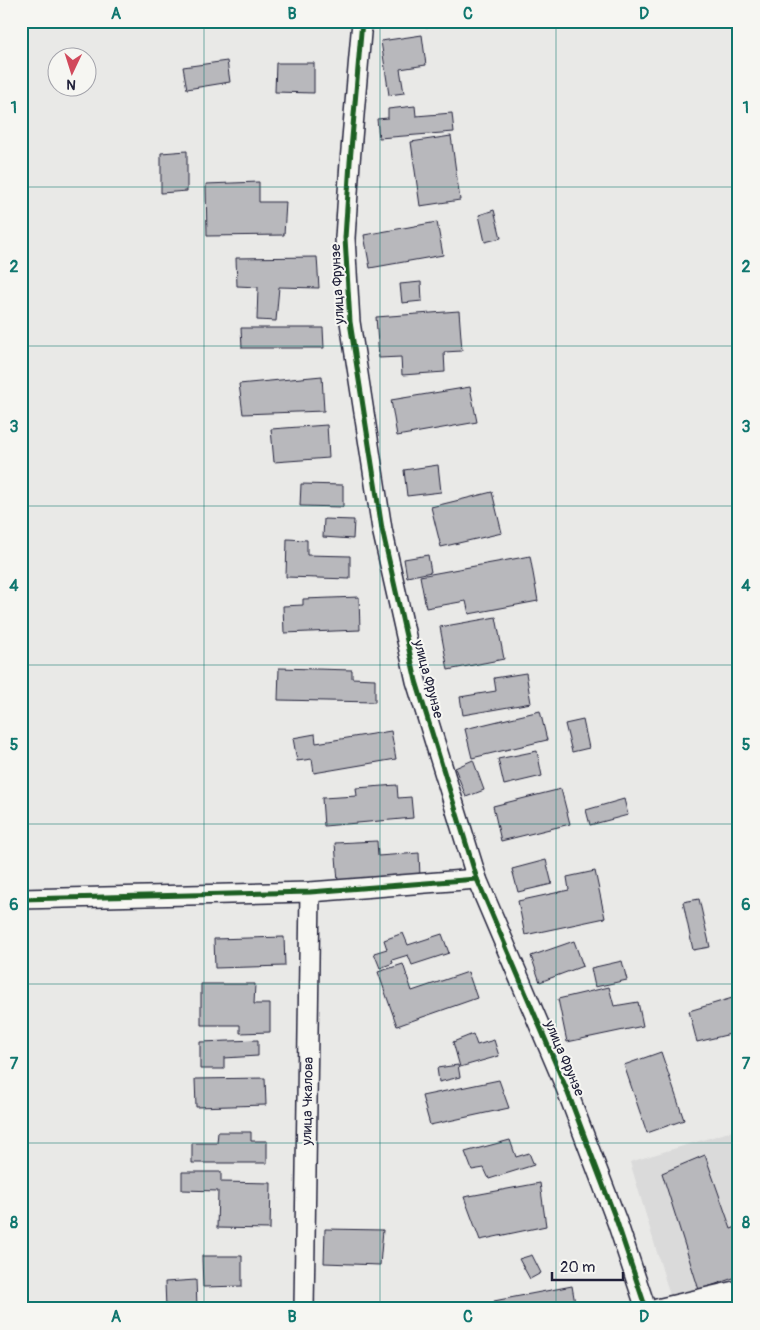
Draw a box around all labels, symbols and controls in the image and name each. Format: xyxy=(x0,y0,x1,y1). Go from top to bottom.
text: A xyxy=(111,4,122,24)
text: B xyxy=(287,4,297,24)
text: C xyxy=(463,4,473,24)
text: D xyxy=(639,4,649,24)
north arrow xyxy=(48,48,98,98)
text: N xyxy=(66,76,76,93)
text: 1 xyxy=(11,98,17,118)
text: 1 xyxy=(743,98,749,118)
street label: улица Фрунзе xyxy=(327,243,348,326)
text: 2 xyxy=(10,257,19,277)
text: 2 xyxy=(742,257,751,277)
text: 3 xyxy=(10,417,19,437)
text: 3 xyxy=(742,417,751,437)
text: 4 xyxy=(9,576,19,596)
text: 4 xyxy=(741,576,751,596)
street label: улица Фрунзе xyxy=(410,637,447,720)
text: 5 xyxy=(10,735,19,755)
text: 5 xyxy=(742,735,751,755)
text: 6 xyxy=(9,895,19,915)
text: 6 xyxy=(741,895,751,915)
street label: улица Фрунзе xyxy=(541,1017,588,1099)
text: 7 xyxy=(10,1054,19,1074)
text: 7 xyxy=(742,1054,751,1074)
street label: улица Чкалова xyxy=(298,1057,317,1146)
text: 8 xyxy=(10,1213,18,1233)
text: 8 xyxy=(742,1213,750,1233)
scale bar xyxy=(552,1250,624,1282)
text: 20 m xyxy=(560,1258,595,1277)
text: A xyxy=(111,1307,122,1327)
text: B xyxy=(287,1307,297,1327)
text: C xyxy=(463,1307,473,1327)
text: D xyxy=(639,1307,649,1327)

